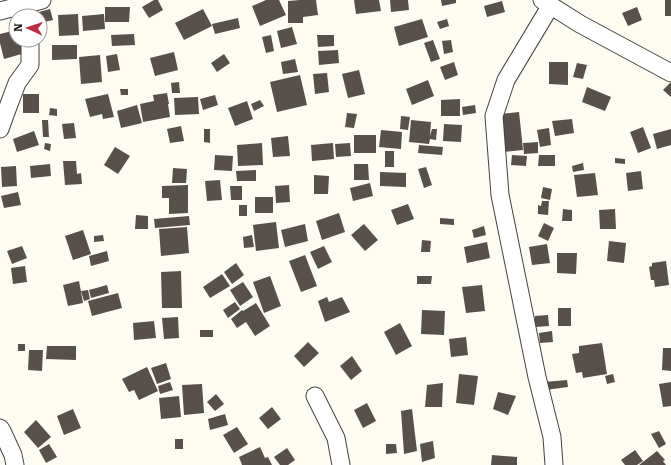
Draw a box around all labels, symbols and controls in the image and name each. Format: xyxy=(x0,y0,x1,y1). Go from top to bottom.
north arrow xyxy=(8,8,48,48)
text: N xyxy=(12,22,25,32)

